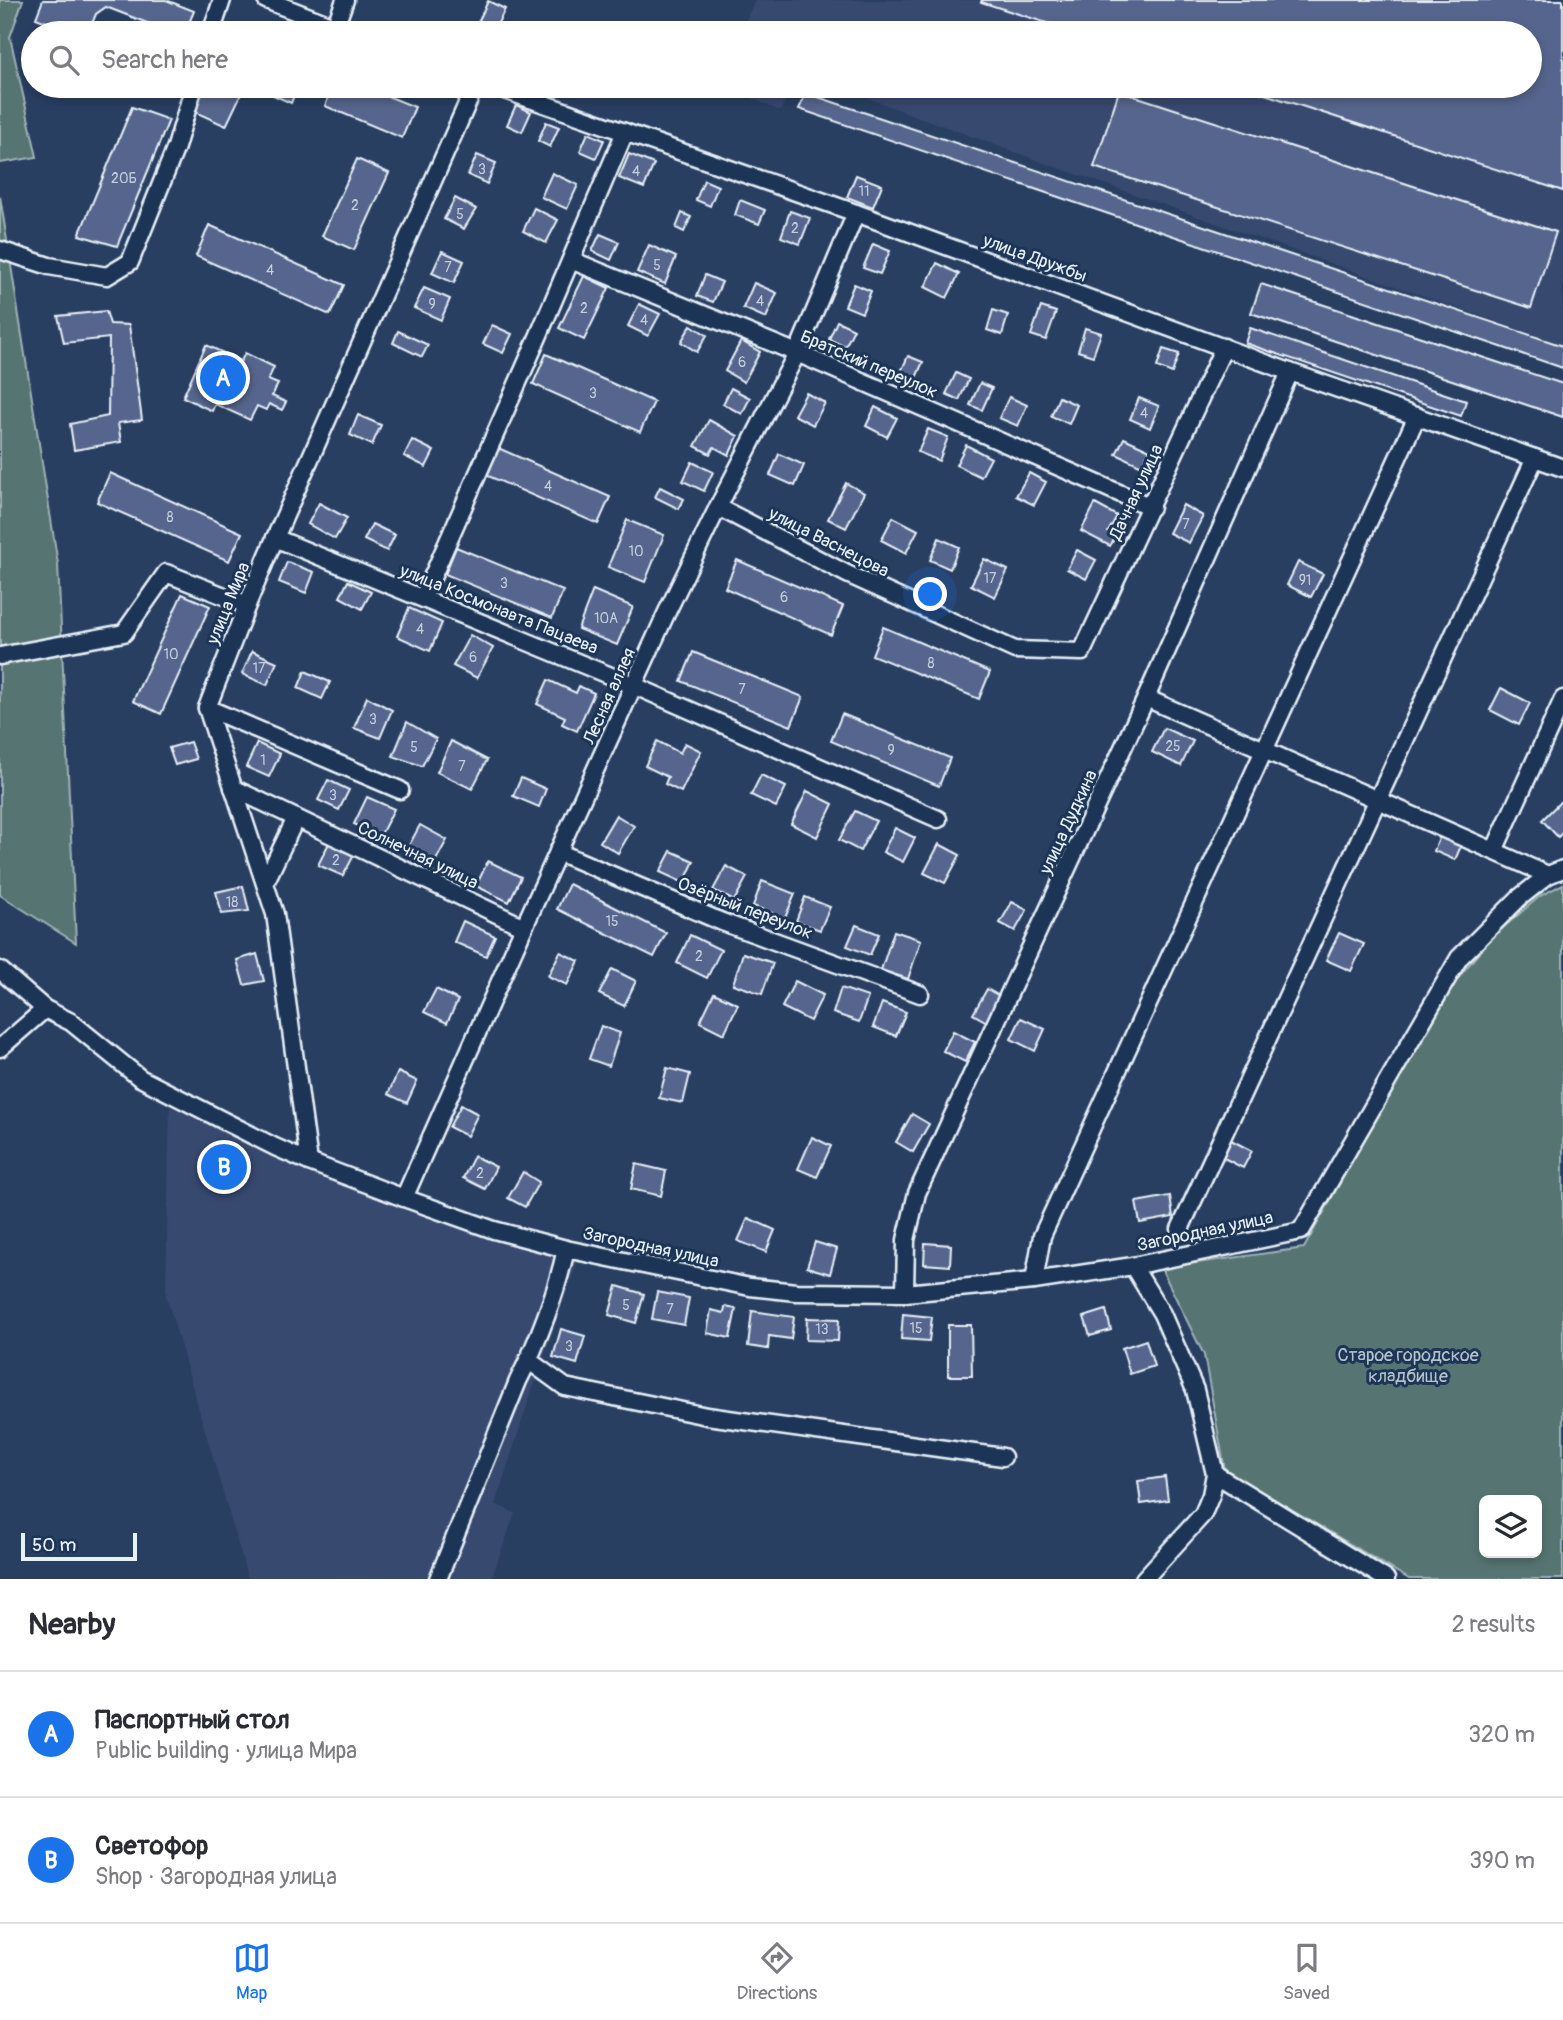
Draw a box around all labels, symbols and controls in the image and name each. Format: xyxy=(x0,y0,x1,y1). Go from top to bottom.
search box xyxy=(21,21,1542,98)
icon: search xyxy=(45,41,83,79)
text: Search here xyxy=(101,44,228,76)
house number: 3 xyxy=(478,161,486,178)
house number: 4 xyxy=(632,163,640,180)
house number: 20Б xyxy=(111,170,137,187)
house number: 11 xyxy=(859,183,869,200)
house number: 2 xyxy=(351,197,359,214)
house number: 5 xyxy=(456,206,464,223)
house number: 2 xyxy=(791,220,799,237)
street label: улица Дружбы xyxy=(979,229,1090,288)
house number: 5 xyxy=(653,257,661,274)
house number: 7 xyxy=(444,259,452,276)
house number: 4 xyxy=(266,262,274,279)
house number: 4 xyxy=(756,293,764,310)
house number: 9 xyxy=(428,296,436,313)
house number: 2 xyxy=(580,300,588,317)
house number: 4 xyxy=(640,312,648,329)
street label: Братский переулок xyxy=(797,325,941,404)
pin: A xyxy=(200,352,246,404)
house number: 6 xyxy=(738,354,746,371)
house number: 3 xyxy=(589,385,597,402)
house number: 4 xyxy=(1140,405,1148,422)
street label: Дачная улица xyxy=(1104,441,1169,545)
house number: 4 xyxy=(544,478,552,495)
street label: улица Васнецова xyxy=(764,502,893,583)
house number: 8 xyxy=(166,509,174,526)
house number: 7 xyxy=(1182,516,1190,533)
house number: 10 xyxy=(628,543,644,560)
street label: улица Мира xyxy=(201,559,255,649)
street label: улица Космонавта Пацаева xyxy=(395,559,601,660)
house number: 17 xyxy=(984,570,997,587)
house number: 91 xyxy=(1299,572,1311,589)
house number: 3 xyxy=(500,575,508,592)
your location xyxy=(913,577,947,611)
house number: 6 xyxy=(780,589,788,606)
house number: 10А xyxy=(594,610,618,627)
house number: 4 xyxy=(416,621,424,638)
street label: Лесная аллея xyxy=(578,644,641,749)
house number: 10 xyxy=(163,646,179,663)
house number: 6 xyxy=(469,649,477,666)
house number: 8 xyxy=(927,655,935,672)
house number: 17 xyxy=(253,660,266,677)
house number: 7 xyxy=(738,681,746,698)
house number: 3 xyxy=(369,711,377,728)
house number: 25 xyxy=(1165,738,1181,755)
house number: 5 xyxy=(410,739,418,756)
house number: 9 xyxy=(887,742,895,759)
house number: 1 xyxy=(260,752,266,769)
house number: 7 xyxy=(458,758,466,775)
street label: улица Дудкина xyxy=(1034,766,1103,879)
house number: 3 xyxy=(329,787,337,804)
street label: Солнечная улица xyxy=(354,816,482,895)
house number: 2 xyxy=(332,852,340,869)
street label: Озёрный переулок xyxy=(674,872,816,945)
house number: 18 xyxy=(226,894,238,911)
house number: 15 xyxy=(605,913,619,930)
house number: 2 xyxy=(695,948,703,965)
pin: B xyxy=(201,1141,247,1193)
house number: 2 xyxy=(476,1165,484,1182)
street label: Загородная улица xyxy=(1135,1206,1275,1257)
street label: Загородная улица xyxy=(581,1222,721,1273)
house number: 5 xyxy=(622,1297,630,1314)
house number: 7 xyxy=(666,1301,674,1318)
house number: 15 xyxy=(909,1320,923,1337)
house number: 13 xyxy=(815,1321,829,1338)
house number: 3 xyxy=(565,1338,573,1355)
park label: Старое городское кладбище xyxy=(1337,1344,1479,1388)
map controls xyxy=(1479,1495,1542,1558)
button: layers xyxy=(1479,1495,1542,1558)
scale bar xyxy=(21,1530,136,1562)
text: 50 m xyxy=(32,1533,76,1557)
text: Nearby xyxy=(28,1606,115,1643)
text: 2 results xyxy=(1452,1610,1535,1639)
text: Паспортный стол xyxy=(95,1704,290,1736)
text: A xyxy=(44,1720,58,1749)
text: 320 m xyxy=(1468,1720,1535,1749)
text: Public building · улица Мира xyxy=(95,1736,357,1765)
text: Светофор xyxy=(95,1830,208,1862)
text: B xyxy=(44,1846,58,1875)
text: 390 m xyxy=(1469,1846,1535,1875)
text: Shop · Загородная улица xyxy=(95,1862,337,1891)
tab: Map xyxy=(233,1939,271,2005)
tab: Directions xyxy=(737,1939,817,2005)
tab: Saved xyxy=(1283,1939,1330,2005)

